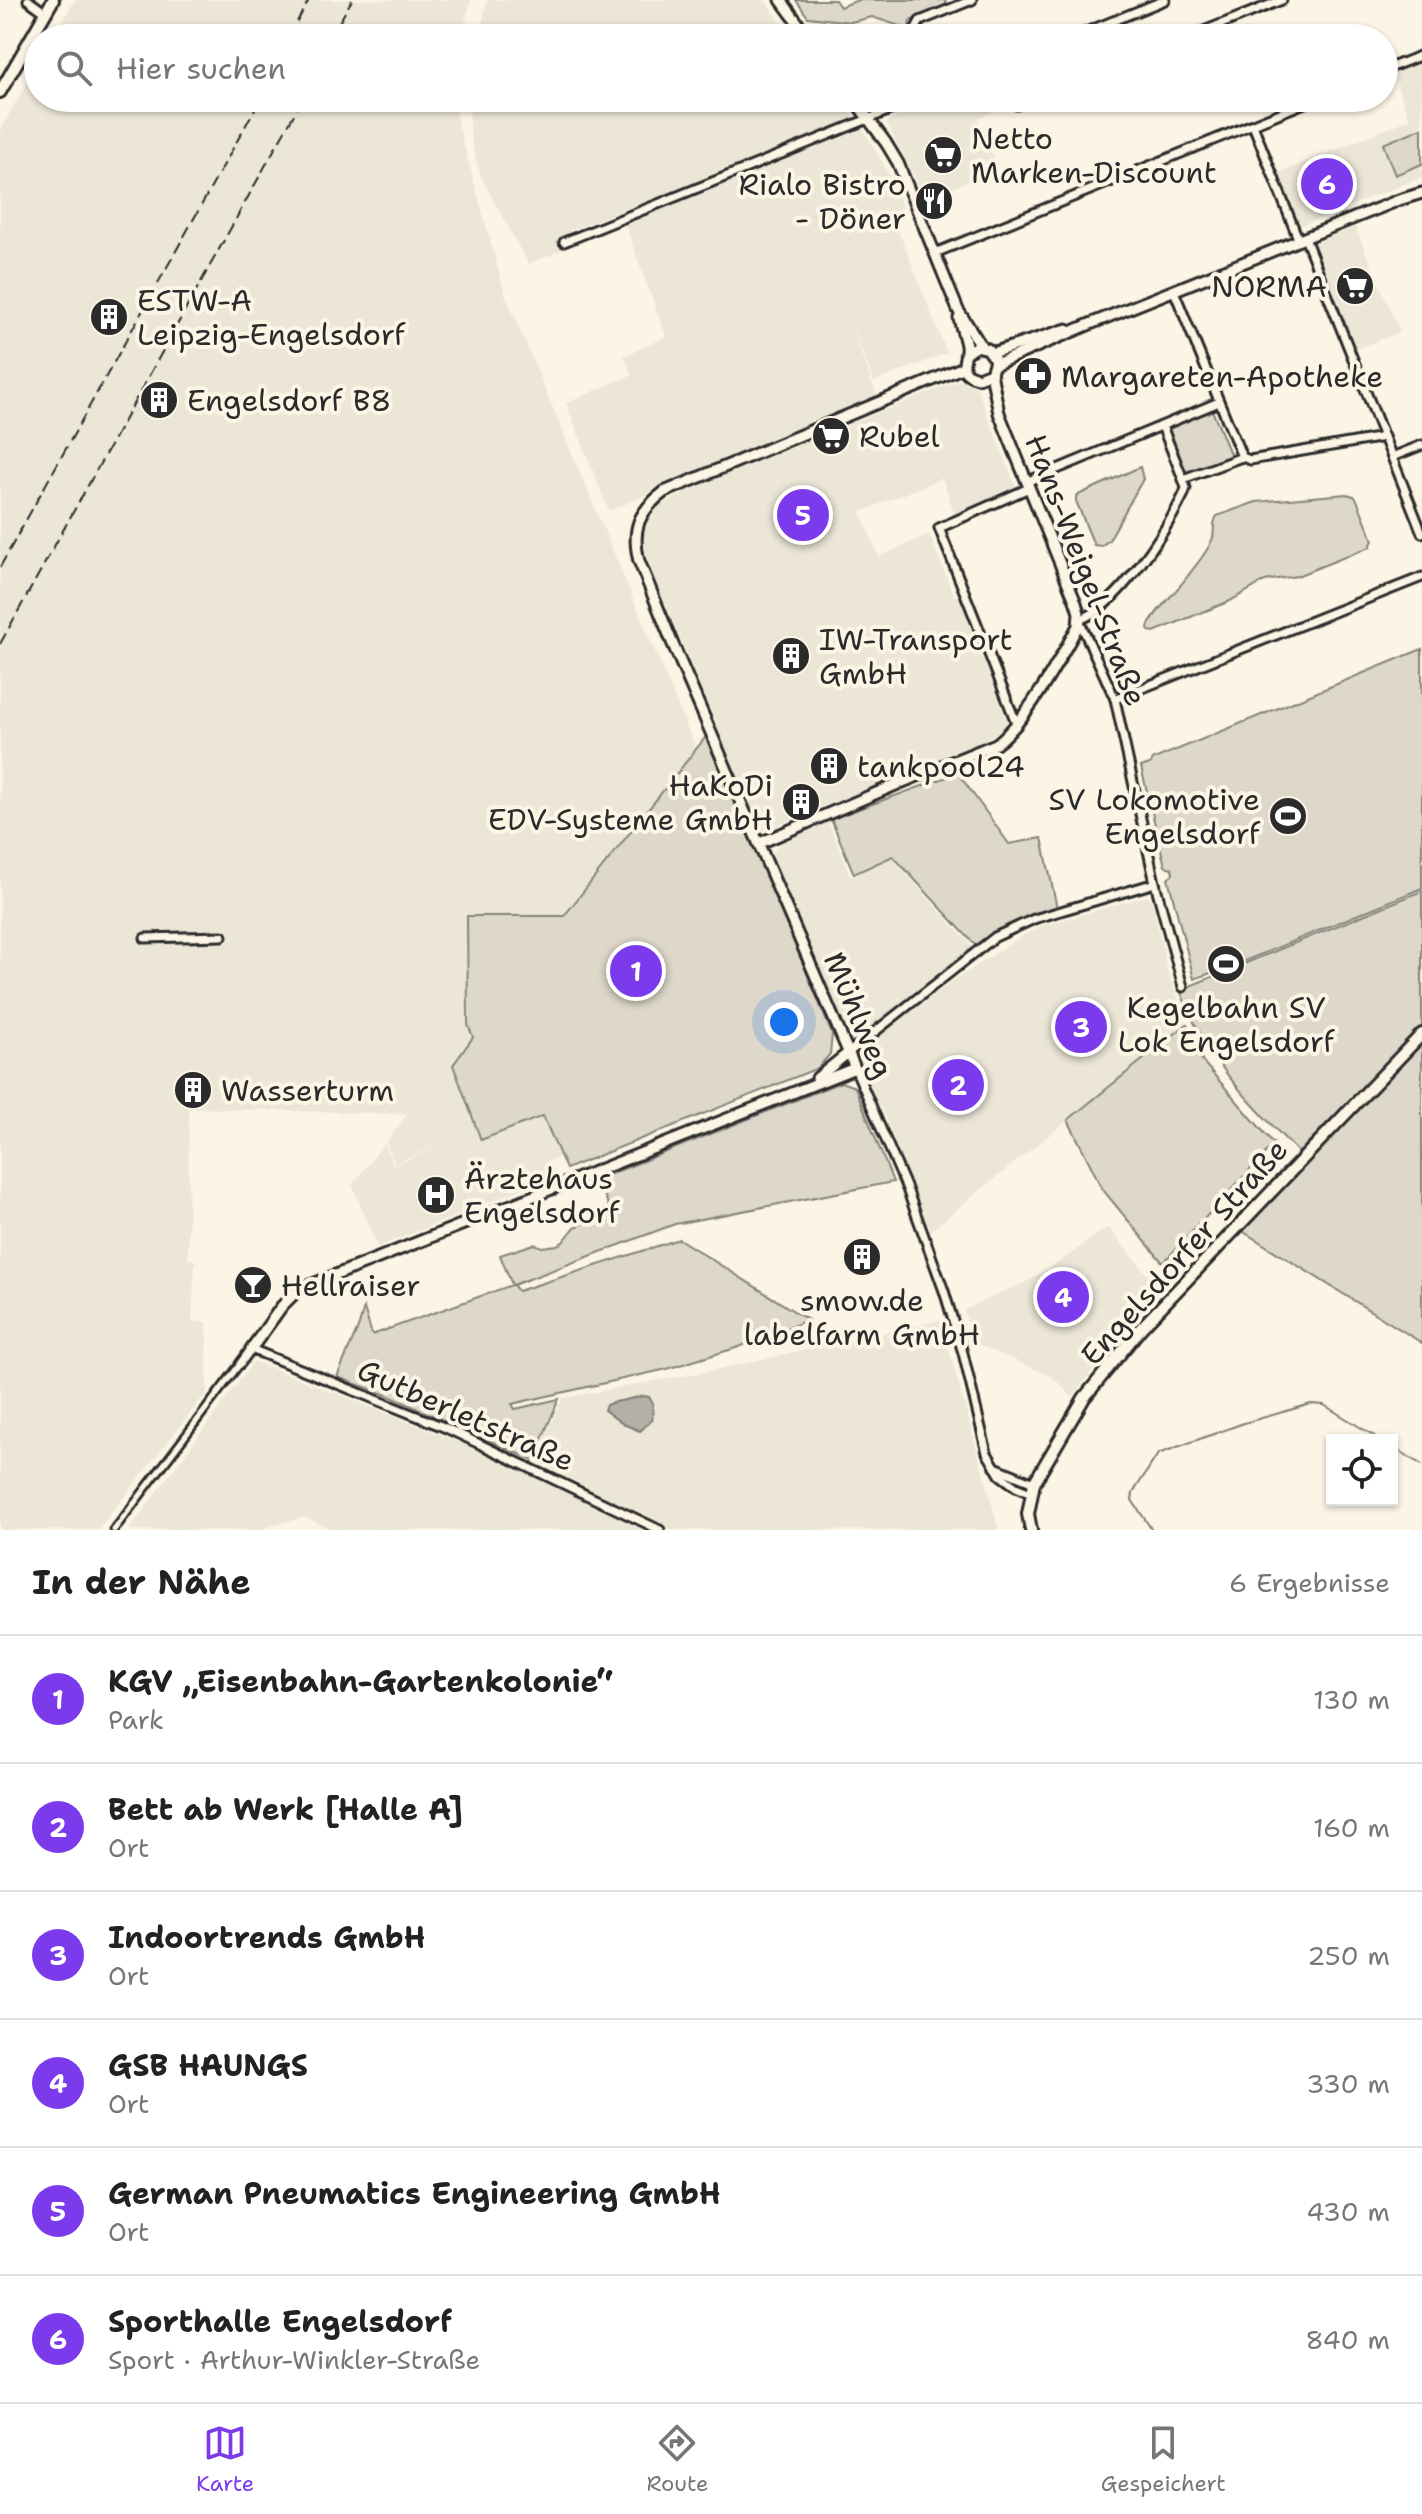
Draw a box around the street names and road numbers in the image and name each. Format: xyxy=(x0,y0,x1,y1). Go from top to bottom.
street label: Hans-Weigel-Straße xyxy=(1015,428,1157,712)
street label: Mühlweg xyxy=(814,946,904,1084)
street label: Engelsdorfer Straße xyxy=(1071,1130,1297,1374)
street label: Gutberletstraße xyxy=(351,1349,581,1481)

